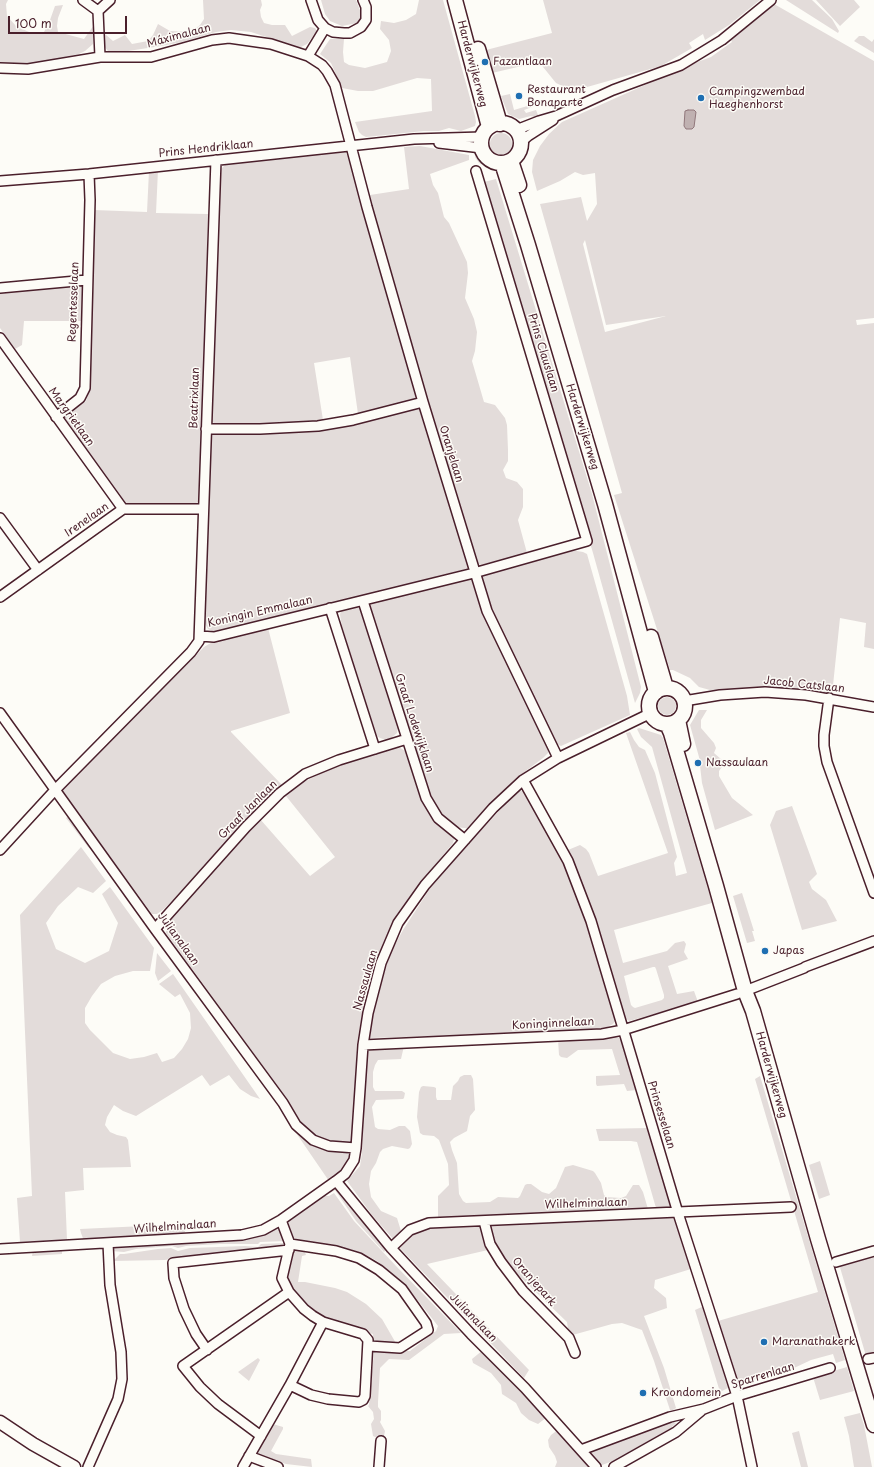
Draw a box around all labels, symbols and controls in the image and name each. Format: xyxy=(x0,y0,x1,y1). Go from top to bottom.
scale bar xyxy=(10,8,129,34)
text: 100 m xyxy=(15,14,52,32)
street label: Harderwijkerweg xyxy=(454,19,490,109)
street label: Máximalaan xyxy=(146,21,212,51)
place label: Fazantlaan xyxy=(493,55,552,69)
marker: Fazantlaan xyxy=(480,57,490,67)
place label: Restaurant Bonaparte xyxy=(527,83,586,109)
place label: Campingzwembad Haeghenhorst xyxy=(709,85,805,111)
marker: Restaurant Bonaparte xyxy=(514,91,524,101)
marker: Campingzwembad Haeghenhorst xyxy=(696,93,706,103)
street label: Prins Hendriklaan xyxy=(158,137,254,161)
street label: Regentesselaan xyxy=(66,262,82,342)
street label: Prins Clauslaan xyxy=(525,312,561,394)
street label: Beatrixlaan xyxy=(187,367,203,429)
street label: Harderwijkerweg xyxy=(563,382,601,472)
street label: Margrietlaan xyxy=(45,385,97,449)
street label: Oranjelaan xyxy=(436,424,466,484)
street label: Irenelaan xyxy=(63,500,111,540)
street label: Koningin Emmalaan xyxy=(206,594,314,630)
street label: Graaf Lodewijklaan xyxy=(392,672,436,774)
street label: Jacob Catslaan xyxy=(763,674,845,696)
place label: Nassaulaan xyxy=(706,756,769,770)
marker: Nassaulaan xyxy=(693,758,703,768)
street label: Graaf Janlaan xyxy=(216,778,280,842)
street label: Julianalaan xyxy=(154,910,202,968)
place label: Japas xyxy=(773,944,804,958)
marker: Japas xyxy=(760,946,770,956)
street label: Nassaulaan xyxy=(351,948,381,1012)
street label: Koninginnelaan xyxy=(511,1015,595,1033)
street label: Harderwijkerweg xyxy=(752,1030,790,1120)
street label: Prinsesselaan xyxy=(644,1079,678,1151)
street label: Wilhelminalaan xyxy=(544,1196,628,1212)
street label: Wilhelminalaan xyxy=(133,1218,217,1236)
street label: Oranjepark xyxy=(509,1255,559,1309)
street label: Julianalaan xyxy=(447,1291,499,1345)
place label: Maranathakerk xyxy=(772,1335,855,1349)
marker: Maranathakerk xyxy=(759,1337,769,1347)
street label: Sparrenlaan xyxy=(730,1360,796,1392)
place label: Kroondomein xyxy=(651,1386,721,1400)
marker: Kroondomein xyxy=(638,1388,648,1398)

